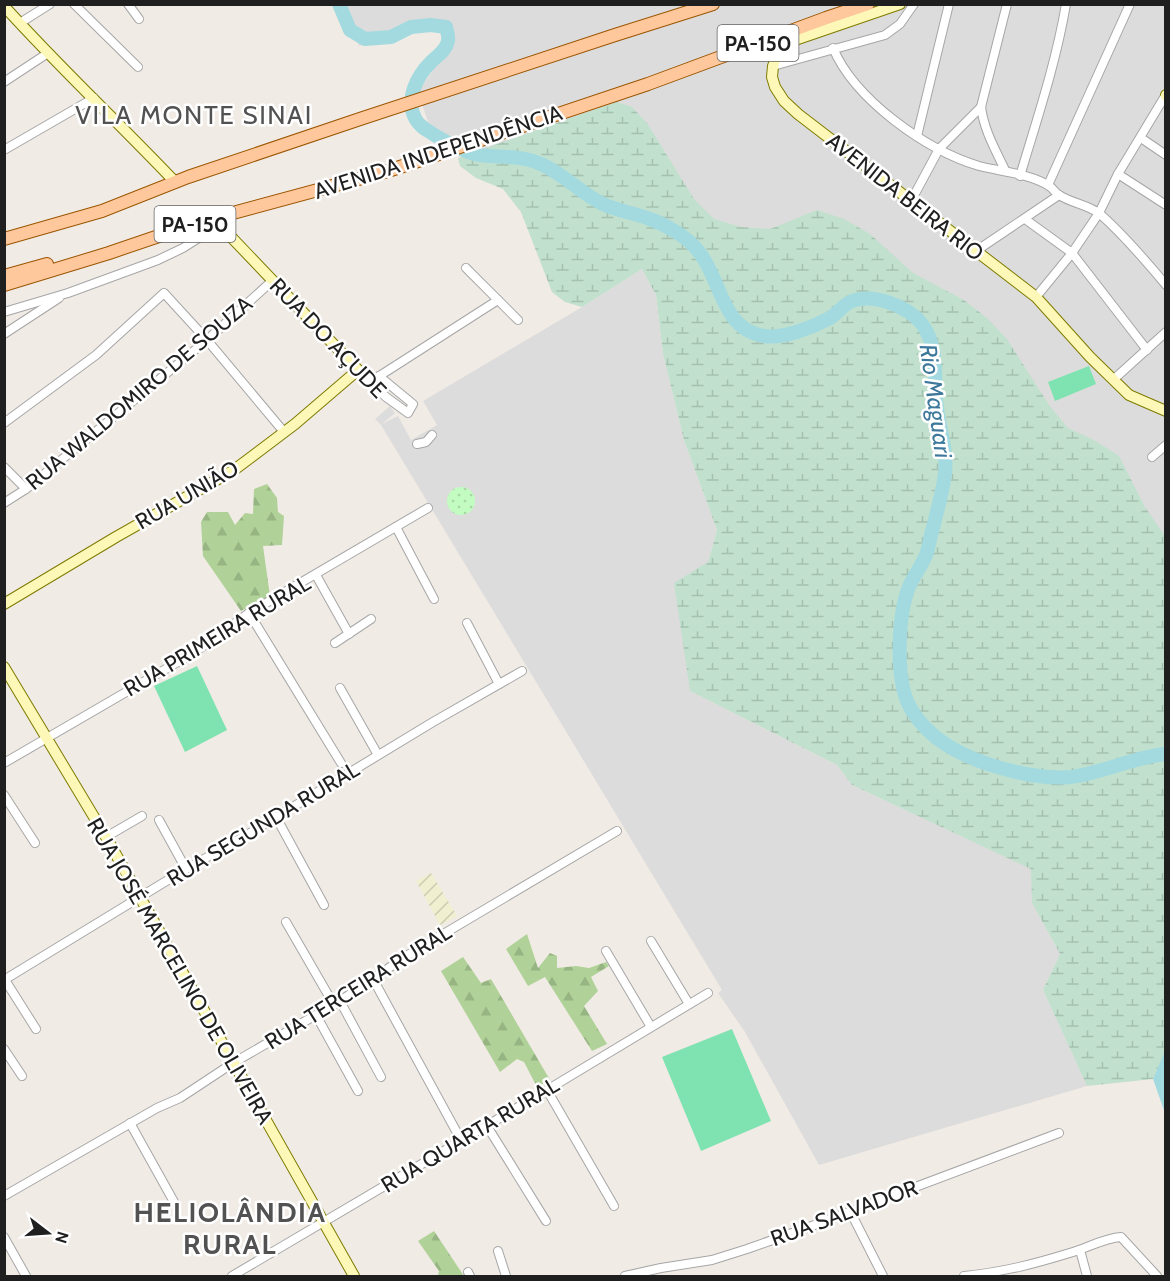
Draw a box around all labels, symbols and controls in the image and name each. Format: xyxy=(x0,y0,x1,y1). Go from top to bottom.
road number: PA-150 xyxy=(718,25,798,61)
district label: VILA MONTE SINAI xyxy=(75,99,313,131)
street label: AVENIDA INDEPENDÊNCIA xyxy=(311,99,566,205)
street label: AVENIDA BEIRA RIO xyxy=(821,127,989,267)
road number: PA-150 xyxy=(154,206,236,242)
street label: RUA DO AÇUDE xyxy=(264,272,392,404)
street label: RUA WALDOMIRO DE SOUZA xyxy=(20,290,258,496)
water label: Rio Maguari xyxy=(914,342,958,461)
street label: RUA UNIÃO xyxy=(131,455,243,535)
street label: RUA PRIMEIRA RURAL xyxy=(119,570,315,702)
street label: RUA SEGUNDA RURAL xyxy=(162,756,364,892)
street label: RUA JOSÉ MARCELINO DE OLIVEIRA xyxy=(81,813,279,1129)
street label: RUA TERCEIRA RURAL xyxy=(260,919,456,1055)
street label: RUA QUARTA RURAL xyxy=(376,1071,564,1199)
street label: RUA SALVADOR xyxy=(767,1174,921,1252)
district label: HELIOLÂNDIA RURAL xyxy=(134,1195,326,1261)
north arrow xyxy=(18,1203,78,1263)
text: N xyxy=(51,1229,73,1245)

